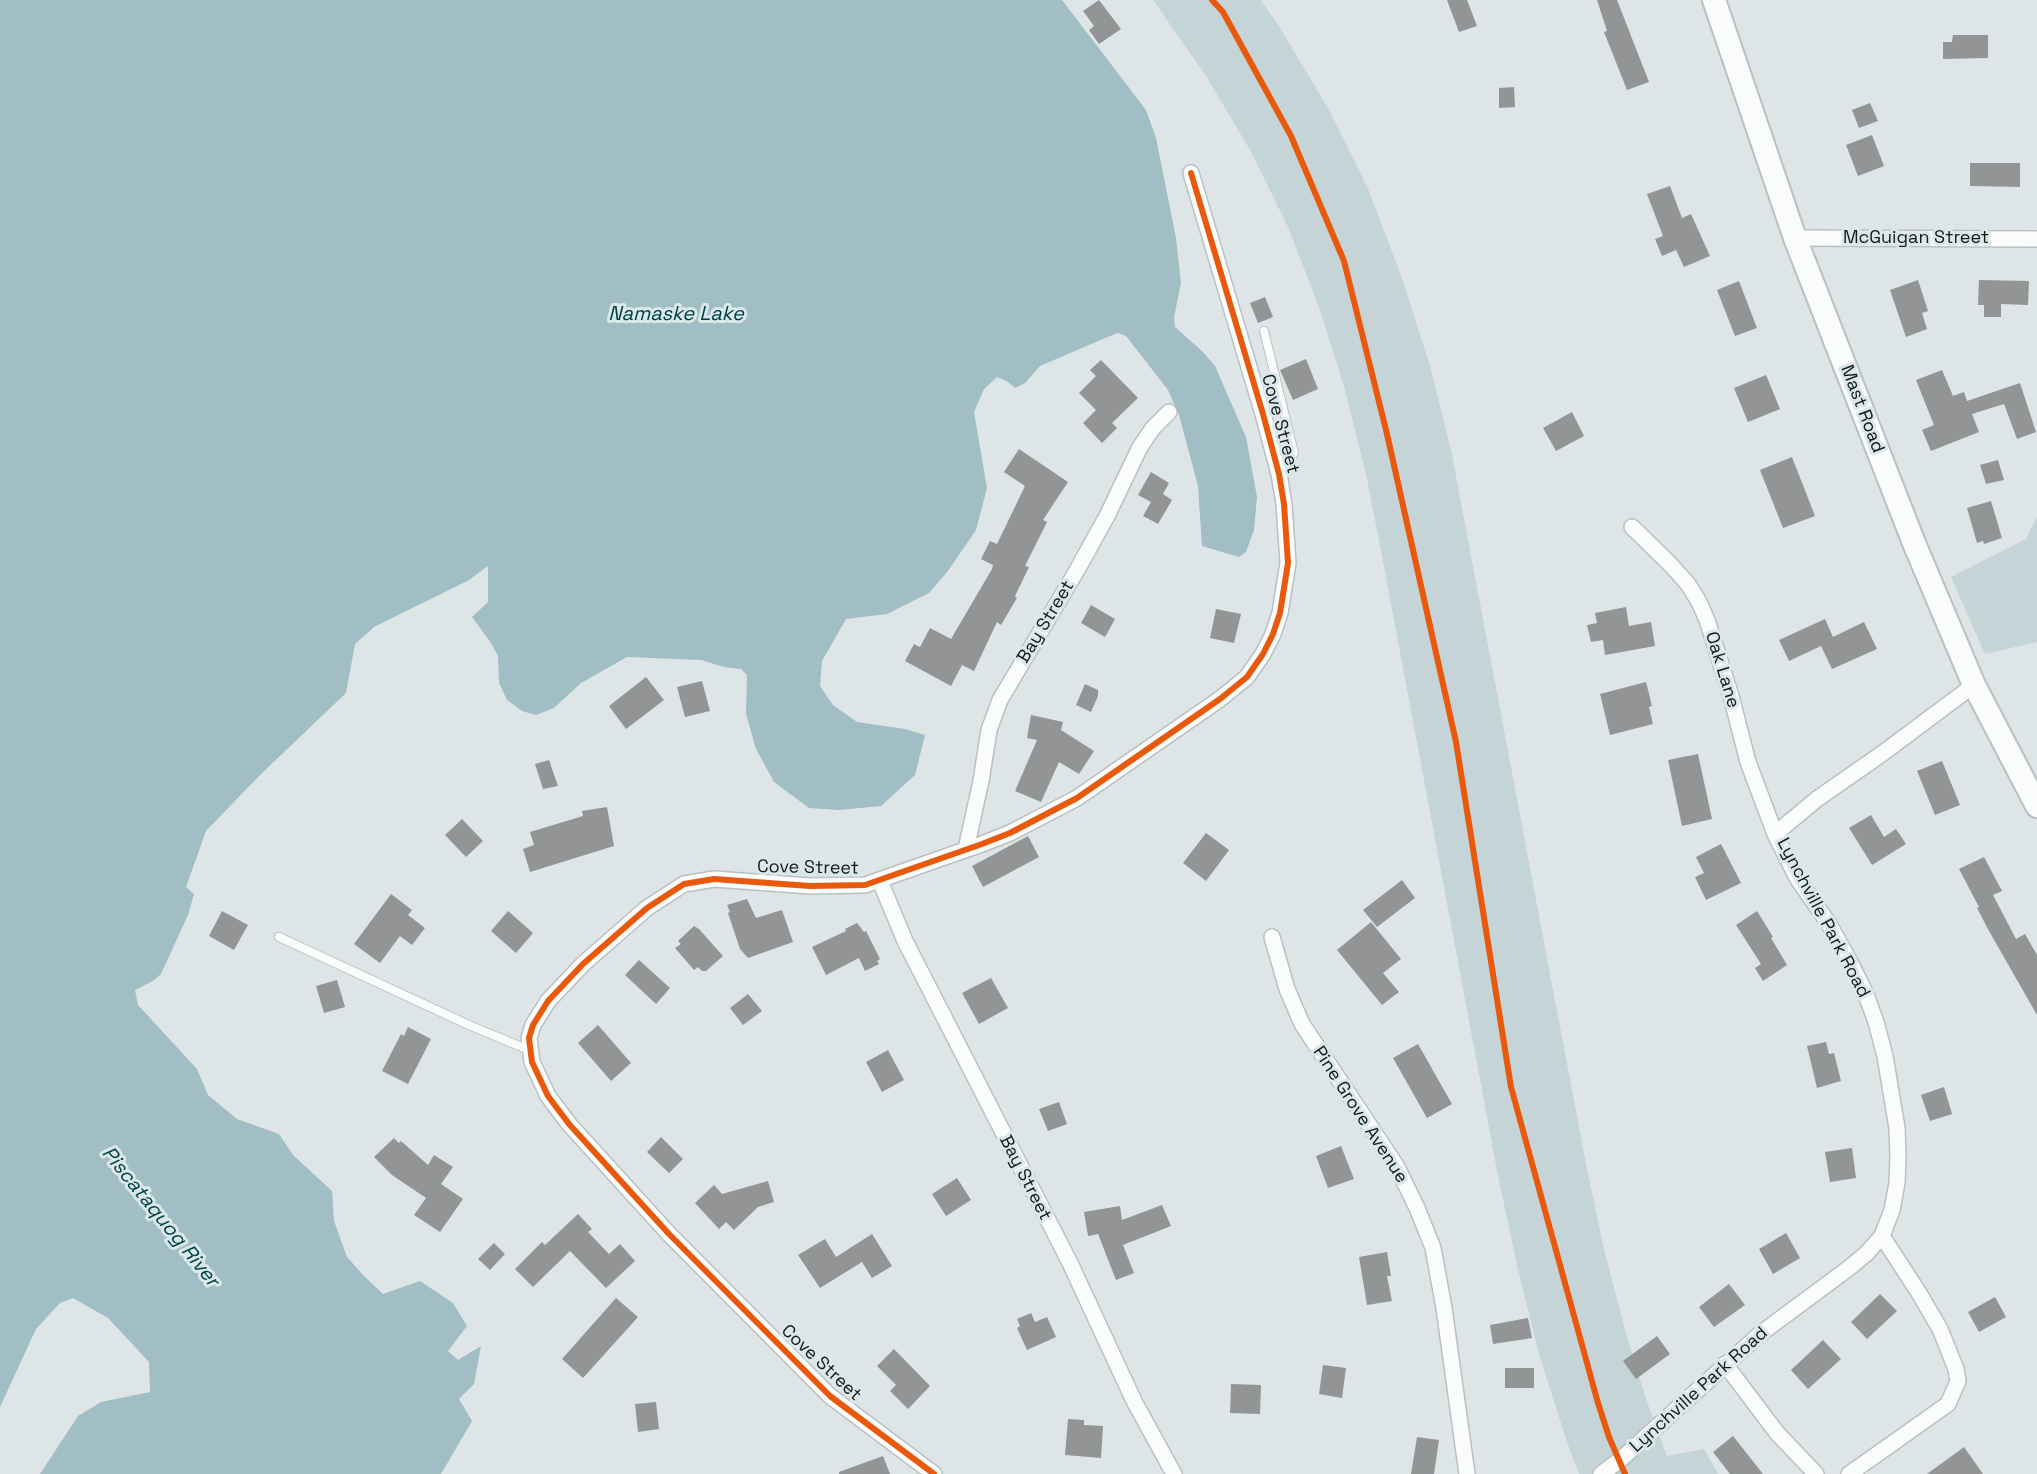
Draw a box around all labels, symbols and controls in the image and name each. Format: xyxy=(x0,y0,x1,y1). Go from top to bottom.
street label: McGuigan Street xyxy=(1843,227,1989,249)
water label: Namaske Lake xyxy=(608,303,744,327)
street label: Mast Road xyxy=(1835,362,1889,456)
street label: Cove Street xyxy=(1256,372,1304,476)
street label: Bay Street xyxy=(1013,577,1079,667)
street label: Oak Lane xyxy=(1700,629,1744,711)
street label: Lynchville Park Road xyxy=(1772,834,1874,1002)
street label: Cove Street xyxy=(757,856,859,880)
street label: Pine Grove Avenue xyxy=(1308,1043,1412,1187)
street label: Bay Street xyxy=(994,1132,1056,1224)
water label: Piscataquog River xyxy=(96,1142,224,1292)
street label: Cove Street xyxy=(776,1320,866,1406)
street label: Lynchville Park Road xyxy=(1626,1322,1772,1458)

